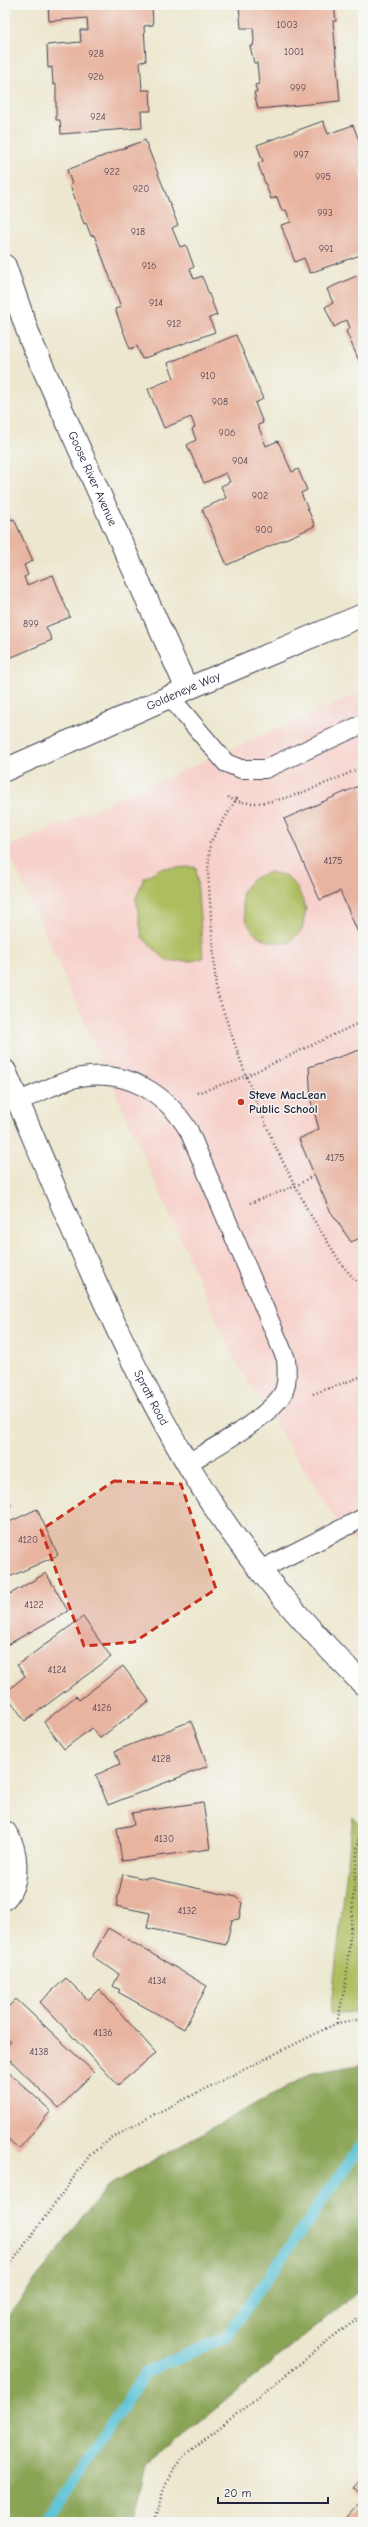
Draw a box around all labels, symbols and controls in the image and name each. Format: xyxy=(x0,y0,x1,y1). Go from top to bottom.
house number: 1003 xyxy=(276,19,298,31)
house number: 1001 xyxy=(284,46,304,58)
house number: 928 xyxy=(88,48,104,60)
house number: 926 xyxy=(88,71,104,83)
house number: 999 xyxy=(290,82,306,94)
house number: 924 xyxy=(90,111,106,123)
house number: 997 xyxy=(293,149,309,161)
house number: 922 xyxy=(104,166,120,178)
house number: 995 xyxy=(315,171,331,183)
house number: 920 xyxy=(133,183,149,195)
house number: 993 xyxy=(317,207,333,219)
house number: 918 xyxy=(131,226,145,238)
house number: 991 xyxy=(319,243,333,255)
house number: 916 xyxy=(142,260,156,272)
house number: 914 xyxy=(149,297,163,309)
house number: 912 xyxy=(167,318,181,330)
house number: 910 xyxy=(200,370,216,382)
house number: 908 xyxy=(212,396,228,408)
house number: 906 xyxy=(219,427,235,439)
street label: Goose River Avenue xyxy=(65,429,120,528)
house number: 904 xyxy=(232,455,248,467)
house number: 902 xyxy=(252,490,268,502)
house number: 900 xyxy=(255,524,273,536)
house number: 899 xyxy=(23,618,39,630)
street label: Goldeneye Way xyxy=(144,669,223,713)
house number: 4175 xyxy=(324,855,342,867)
place label: Steve MacLean Public School xyxy=(249,1088,326,1116)
marker: Steve MacLean Public School xyxy=(236,1097,246,1107)
house number: 4175 xyxy=(326,1152,344,1164)
street label: Spratt Road xyxy=(131,1368,171,1428)
house number: 4120 xyxy=(18,1534,38,1546)
house number: 4122 xyxy=(24,1599,44,1611)
house number: 4124 xyxy=(48,1664,67,1676)
house number: 4126 xyxy=(92,1702,112,1714)
house number: 4128 xyxy=(151,1753,171,1765)
house number: 4130 xyxy=(154,1833,174,1845)
house number: 4132 xyxy=(177,1905,197,1917)
house number: 4134 xyxy=(148,1975,167,1987)
house number: 4136 xyxy=(93,2027,113,2039)
house number: 4138 xyxy=(29,2046,49,2058)
scale bar xyxy=(218,2479,328,2505)
text: 20 m xyxy=(224,2486,252,2500)

